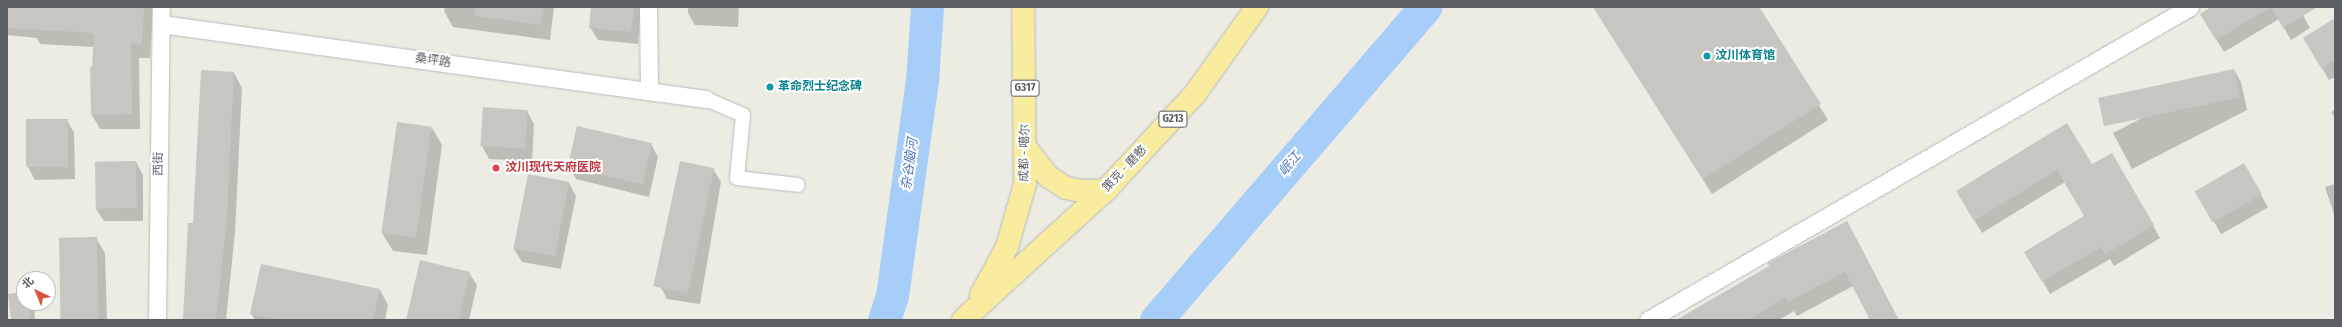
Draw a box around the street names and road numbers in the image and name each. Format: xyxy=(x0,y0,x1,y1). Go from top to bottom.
street label: 桑坪路 xyxy=(414,51,452,71)
road number: G317 xyxy=(1010,79,1040,97)
road number: G213 xyxy=(1158,110,1188,128)
street label: 成都 - 噶尔 xyxy=(1017,124,1033,182)
street label: 策克 - 磨憨 xyxy=(1100,143,1150,195)
street label: 西街 xyxy=(152,152,166,176)

